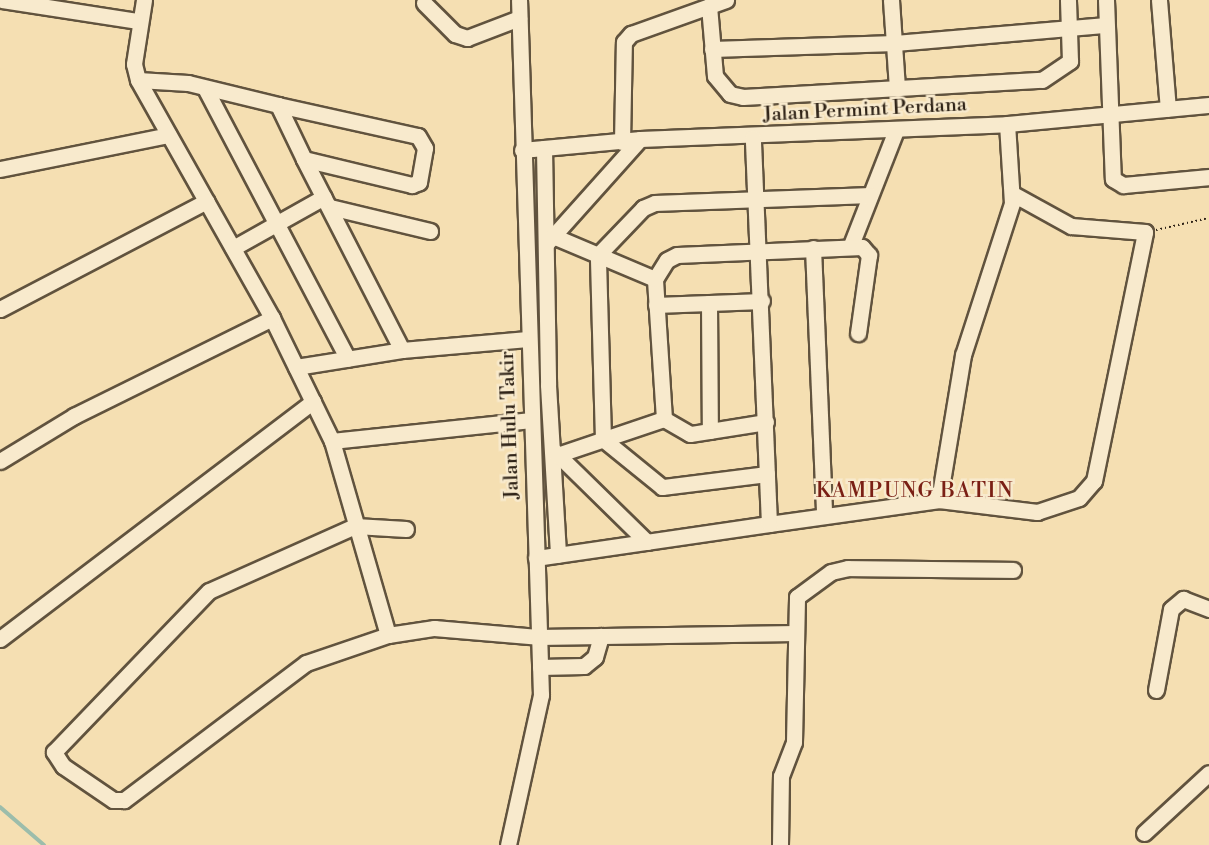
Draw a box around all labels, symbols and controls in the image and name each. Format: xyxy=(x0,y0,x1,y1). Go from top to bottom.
street label: Jalan Permint Perdana xyxy=(763,93,967,127)
street label: Jalan Hulu Takir xyxy=(495,351,525,499)
district label: KAMPUNG BATIN xyxy=(816,478,1014,504)

